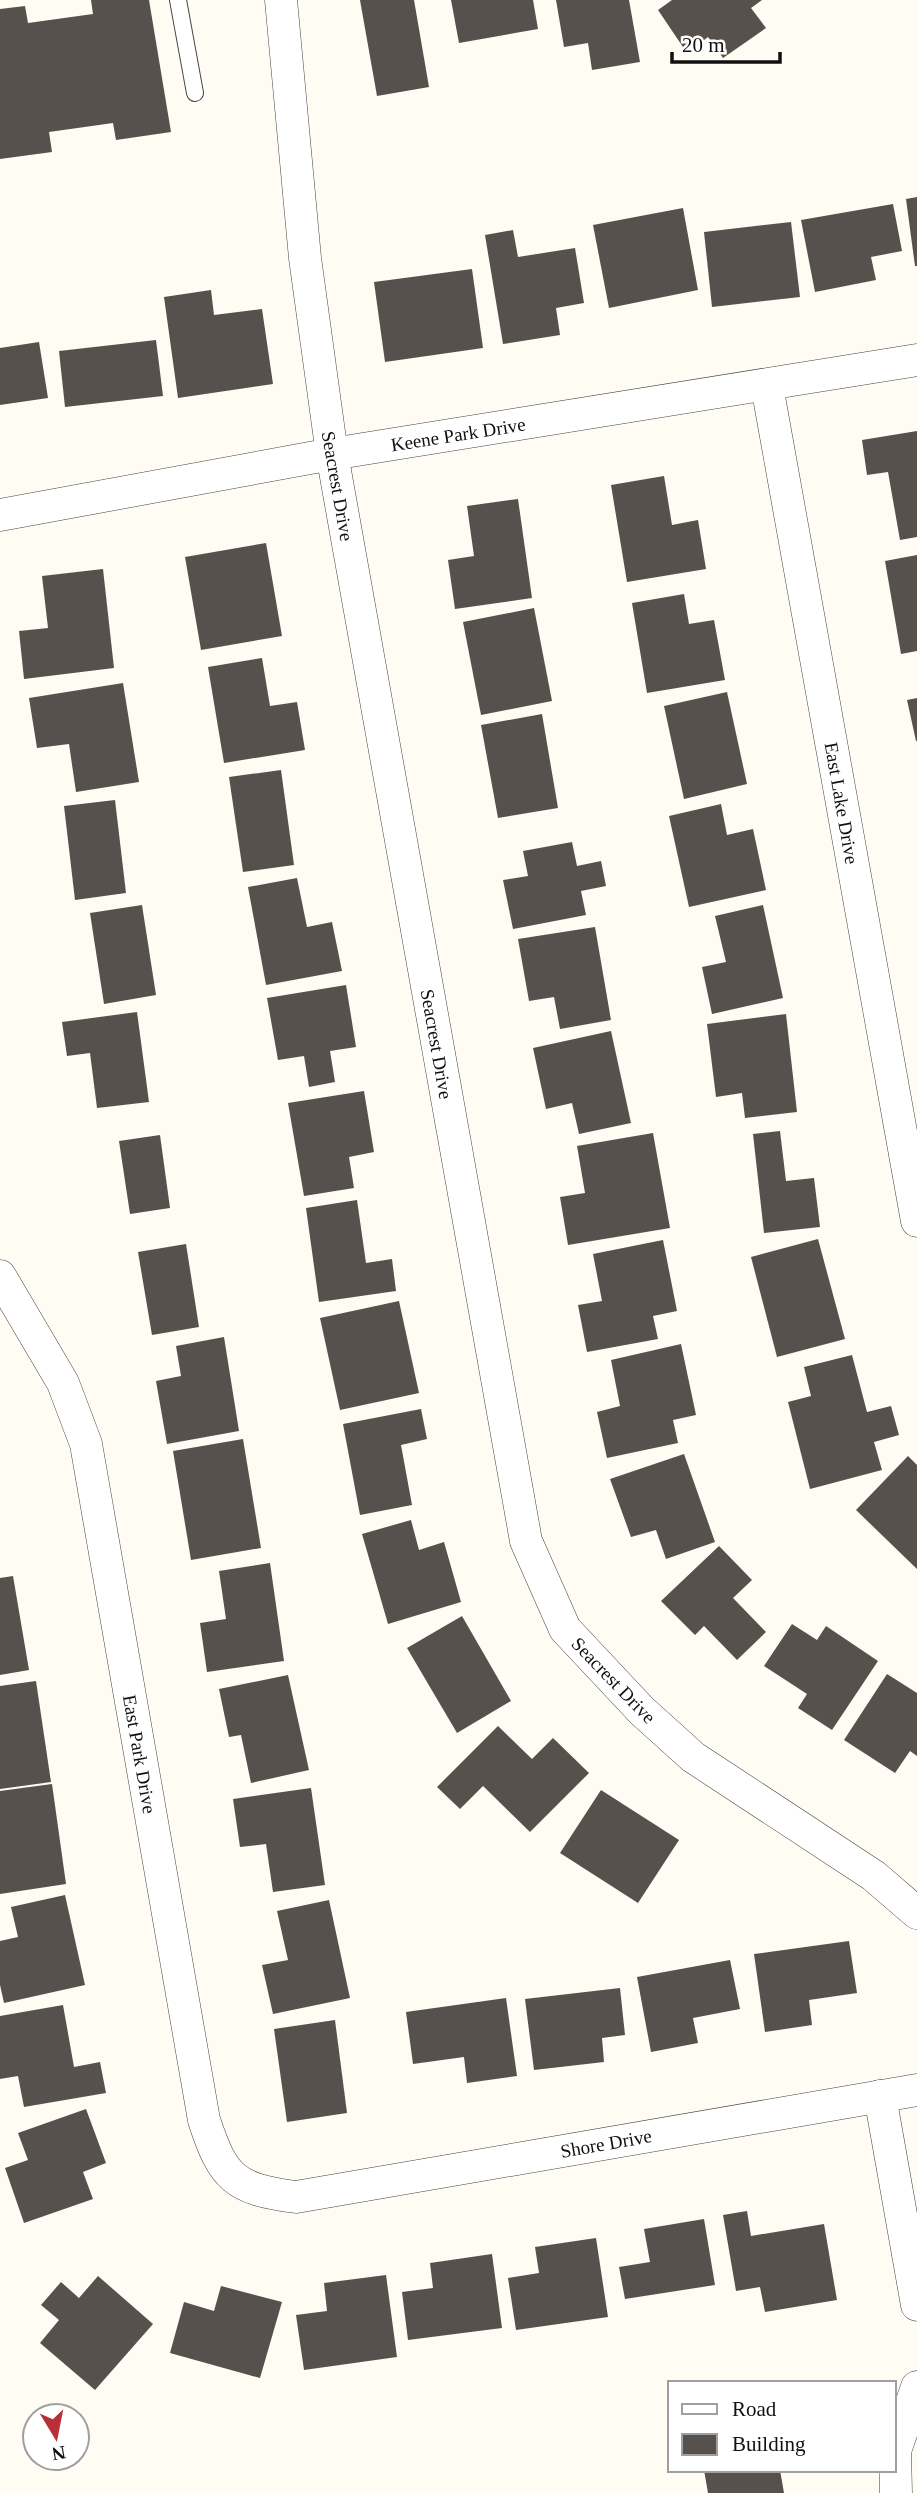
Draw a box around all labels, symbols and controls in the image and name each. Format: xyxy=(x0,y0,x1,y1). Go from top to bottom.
scale bar xyxy=(672,21,780,65)
text: 20 m xyxy=(682,33,725,57)
street label: Keene Park Drive xyxy=(389,413,527,456)
street label: Seacrest Drive xyxy=(318,429,358,543)
street label: East Lake Drive xyxy=(820,740,863,866)
street label: Seacrest Drive xyxy=(417,987,457,1101)
street label: Seacrest Drive xyxy=(567,1633,660,1728)
street label: East Park Drive xyxy=(119,1693,160,1815)
street label: Shore Drive xyxy=(559,2125,653,2162)
legend xyxy=(668,2381,896,2472)
text: Road xyxy=(732,2397,777,2421)
north arrow xyxy=(21,2402,91,2472)
text: Building xyxy=(732,2432,806,2456)
text: N xyxy=(50,2442,67,2465)

